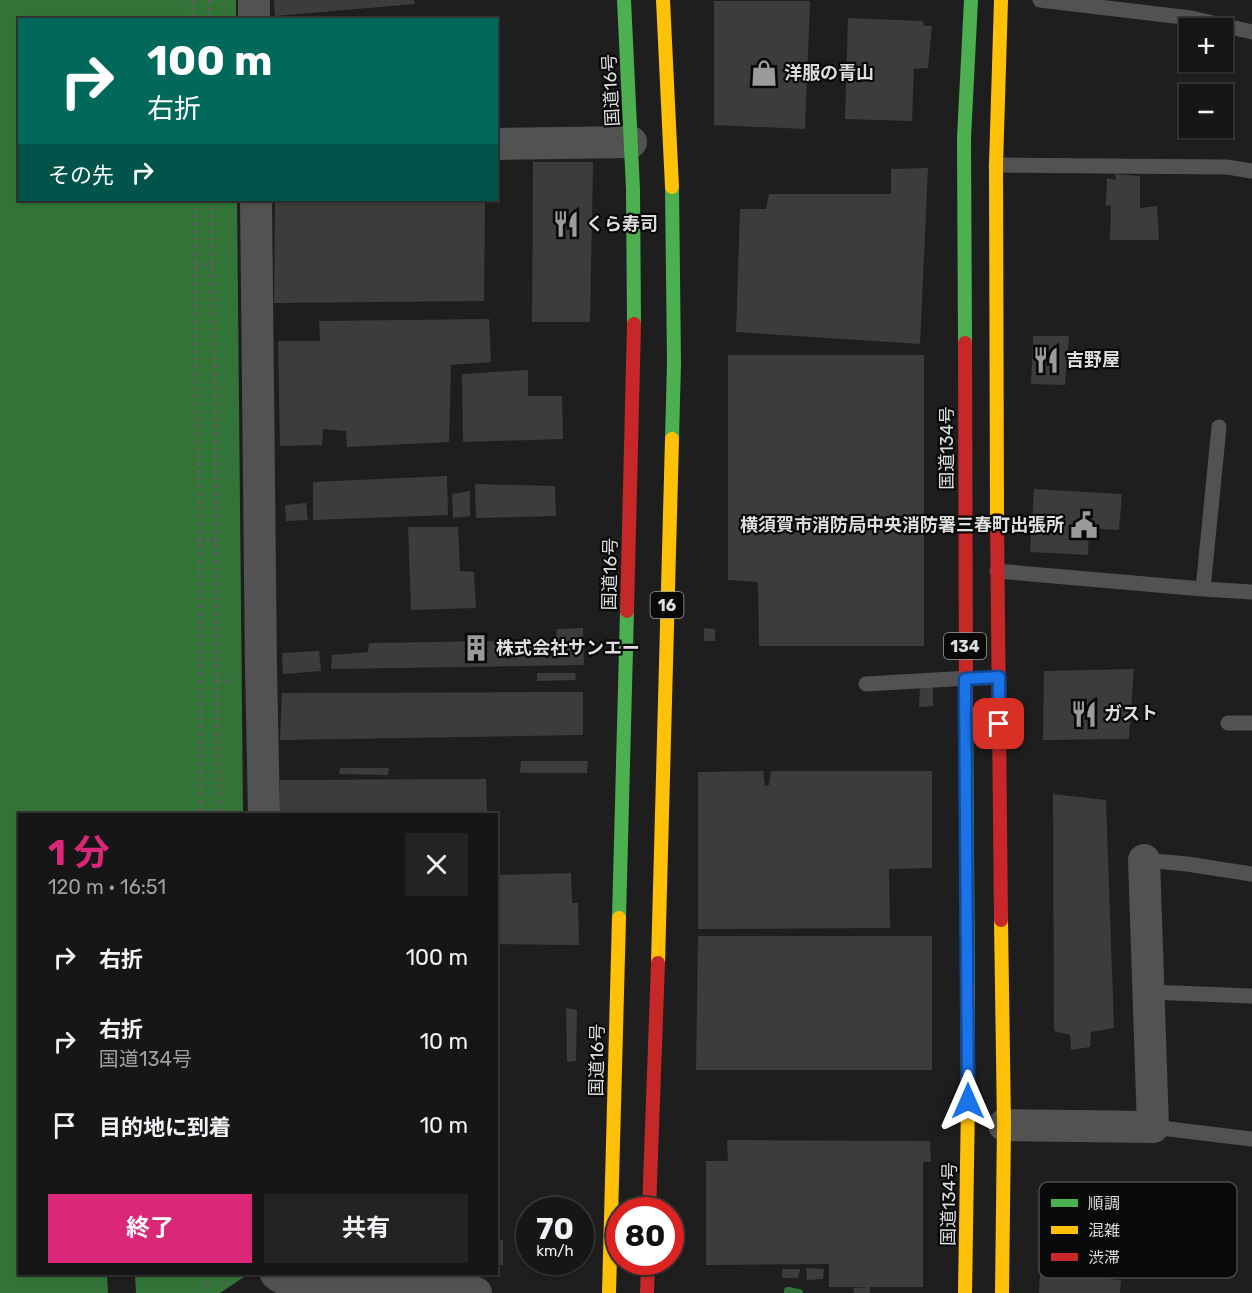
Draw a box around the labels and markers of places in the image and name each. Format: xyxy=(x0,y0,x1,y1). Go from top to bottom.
shop icon: 洋服の青山 xyxy=(749,58,779,88)
place label: 洋服の青山 xyxy=(784,62,874,84)
restaurant icon: くら寿司 xyxy=(551,209,581,239)
place label: くら寿司 xyxy=(586,213,658,235)
restaurant icon: 吉野屋 xyxy=(1031,345,1061,375)
place label: 吉野屋 xyxy=(1066,349,1120,371)
public building icon: 横須賀市消防局中央消防署三春町出張所 xyxy=(1069,510,1099,540)
place label: 横須賀市消防局中央消防署三春町出張所 xyxy=(740,514,1064,536)
building icon: 株式会社サンエー xyxy=(461,633,491,663)
place label: 株式会社サンエー xyxy=(496,637,640,659)
pin xyxy=(973,698,1024,749)
restaurant icon: ガスト xyxy=(1069,699,1099,729)
place label: ガスト xyxy=(1104,703,1158,725)

